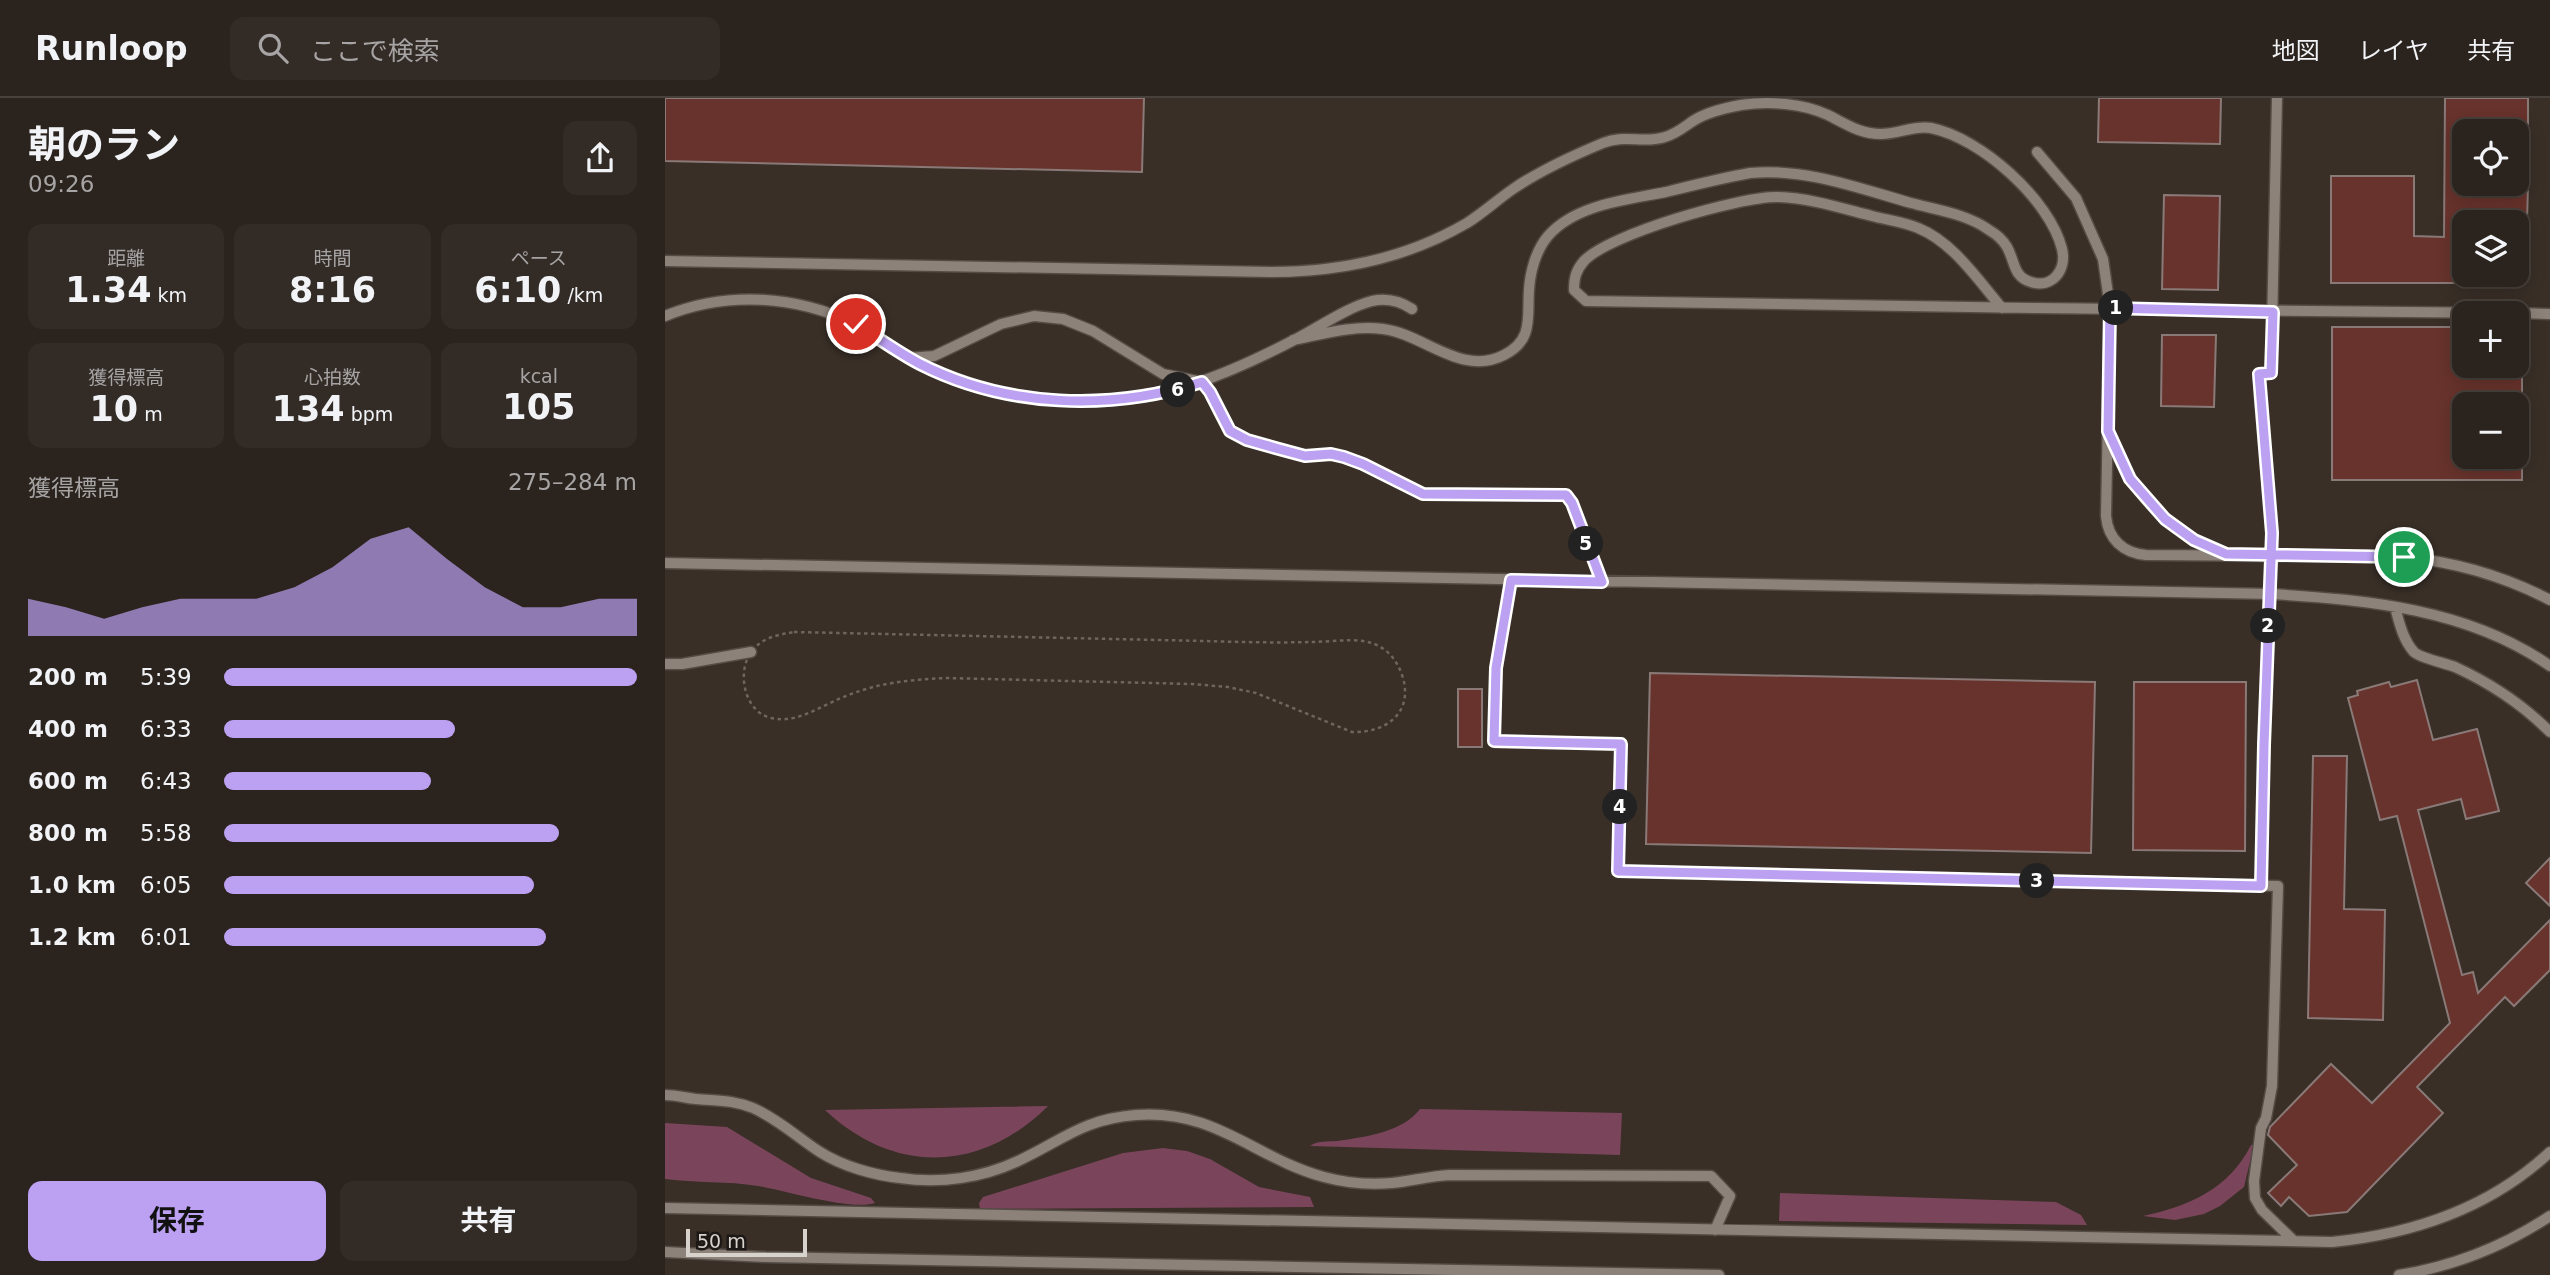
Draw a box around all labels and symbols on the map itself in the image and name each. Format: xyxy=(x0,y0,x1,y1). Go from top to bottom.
pin: 1 xyxy=(2099,290,2133,326)
pin xyxy=(826,294,886,354)
pin: 6 xyxy=(1161,372,1195,408)
pin: 5 xyxy=(1569,526,1604,562)
pin xyxy=(2374,527,2434,587)
pin: 2 xyxy=(2251,608,2285,644)
pin: 4 xyxy=(1602,790,1637,824)
pin: 3 xyxy=(2019,864,2055,898)
scale bar xyxy=(686,1226,807,1258)

